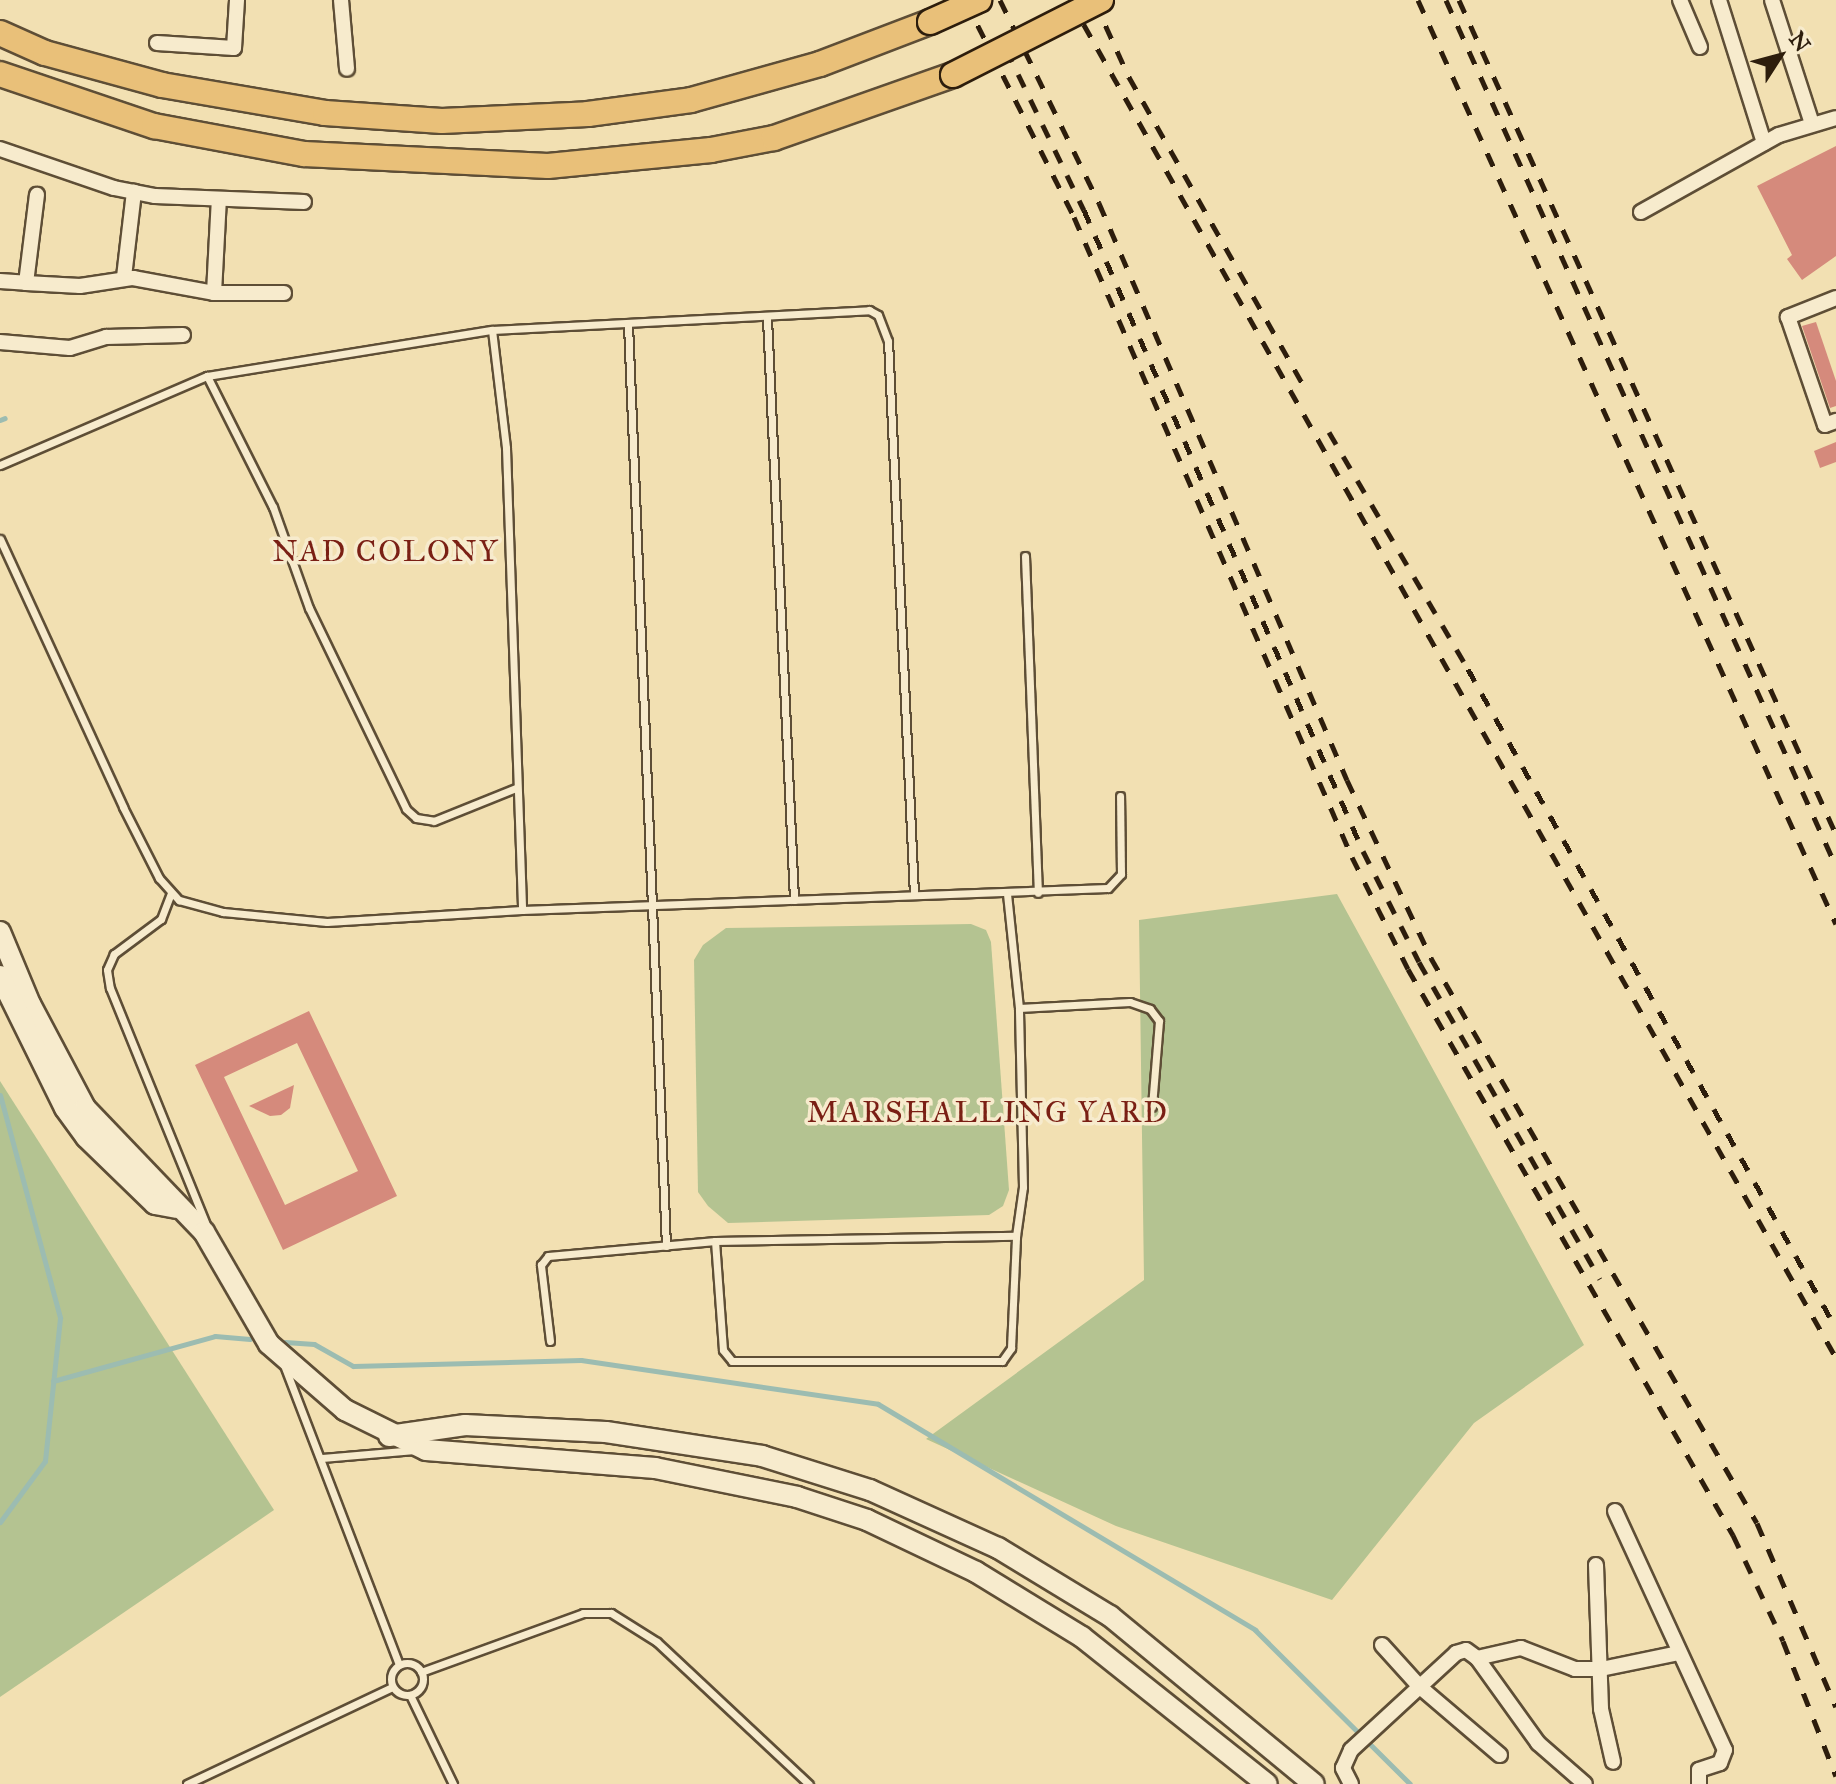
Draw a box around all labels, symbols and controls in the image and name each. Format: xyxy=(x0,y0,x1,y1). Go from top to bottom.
north arrow xyxy=(1740,16,1820,96)
text: N xyxy=(1783,26,1816,57)
district label: NAD COLONY xyxy=(272,533,500,569)
district label: MARSHALLING YARD xyxy=(807,1094,1169,1130)

